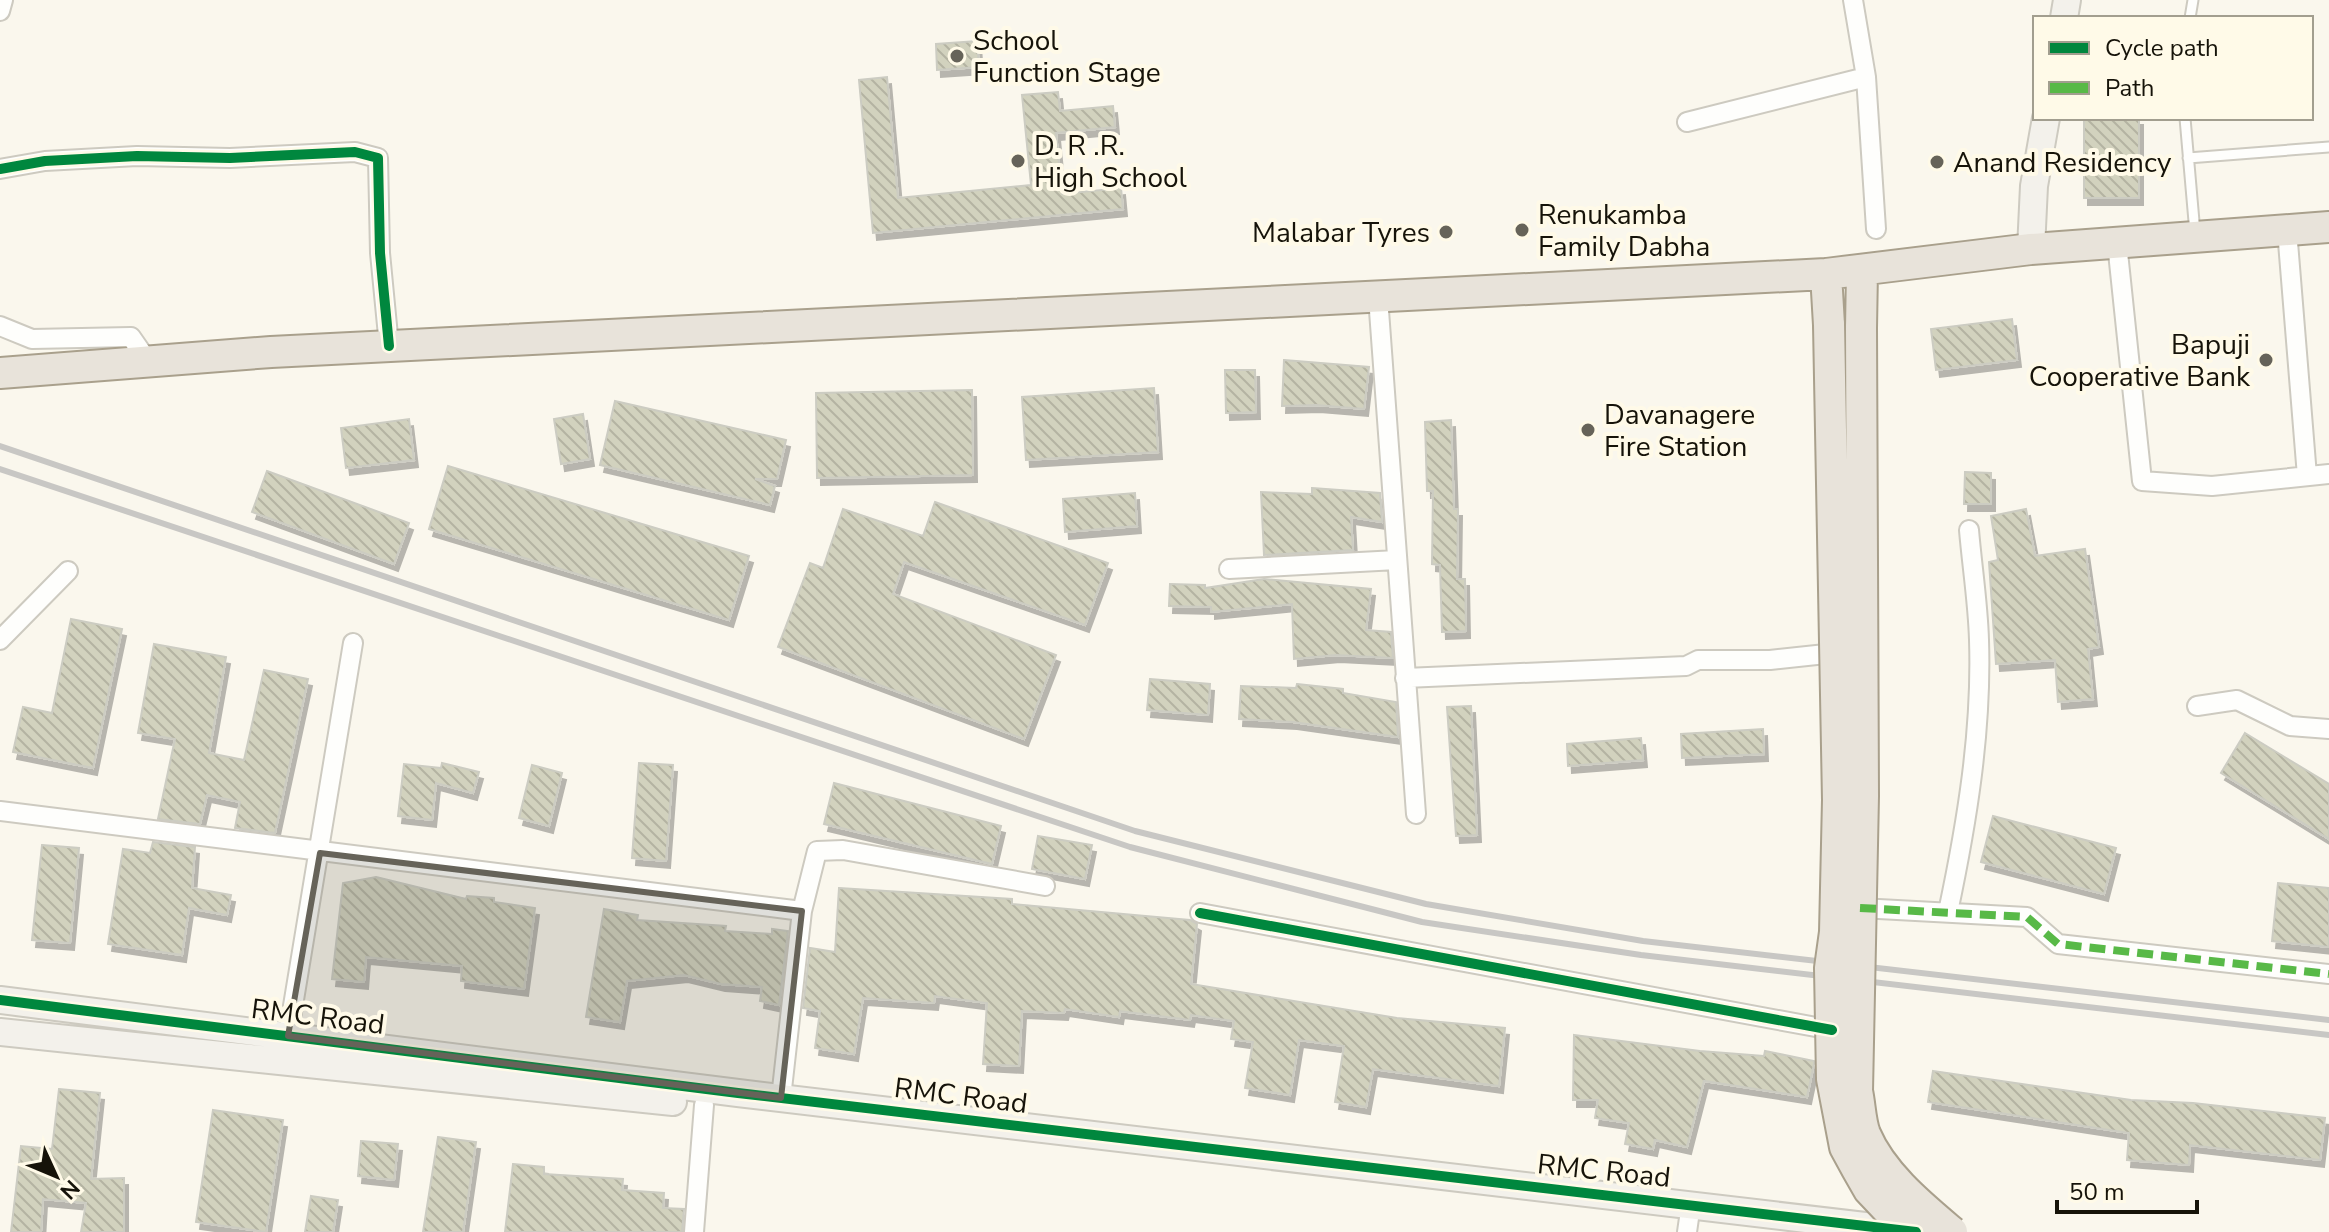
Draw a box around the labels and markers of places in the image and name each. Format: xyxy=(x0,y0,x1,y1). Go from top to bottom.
place label: School Function Stage xyxy=(973,22,1161,92)
marker: School Function Stage xyxy=(948,47,966,65)
place label: D. R .R. High School xyxy=(1034,127,1188,197)
place label: Anand Residency xyxy=(1953,144,2172,182)
marker: D. R .R. High School xyxy=(1009,152,1027,170)
marker: Anand Residency xyxy=(1928,153,1946,171)
place label: Renukamba Family Dabha xyxy=(1538,196,1710,266)
place label: Malabar Tyres xyxy=(1252,214,1430,252)
marker: Renukamba Family Dabha xyxy=(1513,221,1531,239)
marker: Malabar Tyres xyxy=(1437,223,1455,241)
place label: Bapuji Cooperative Bank xyxy=(2029,326,2251,396)
marker: Bapuji Cooperative Bank xyxy=(2257,351,2275,369)
place label: Davanagere Fire Station xyxy=(1604,396,1755,466)
marker: Davanagere Fire Station xyxy=(1579,421,1597,439)

